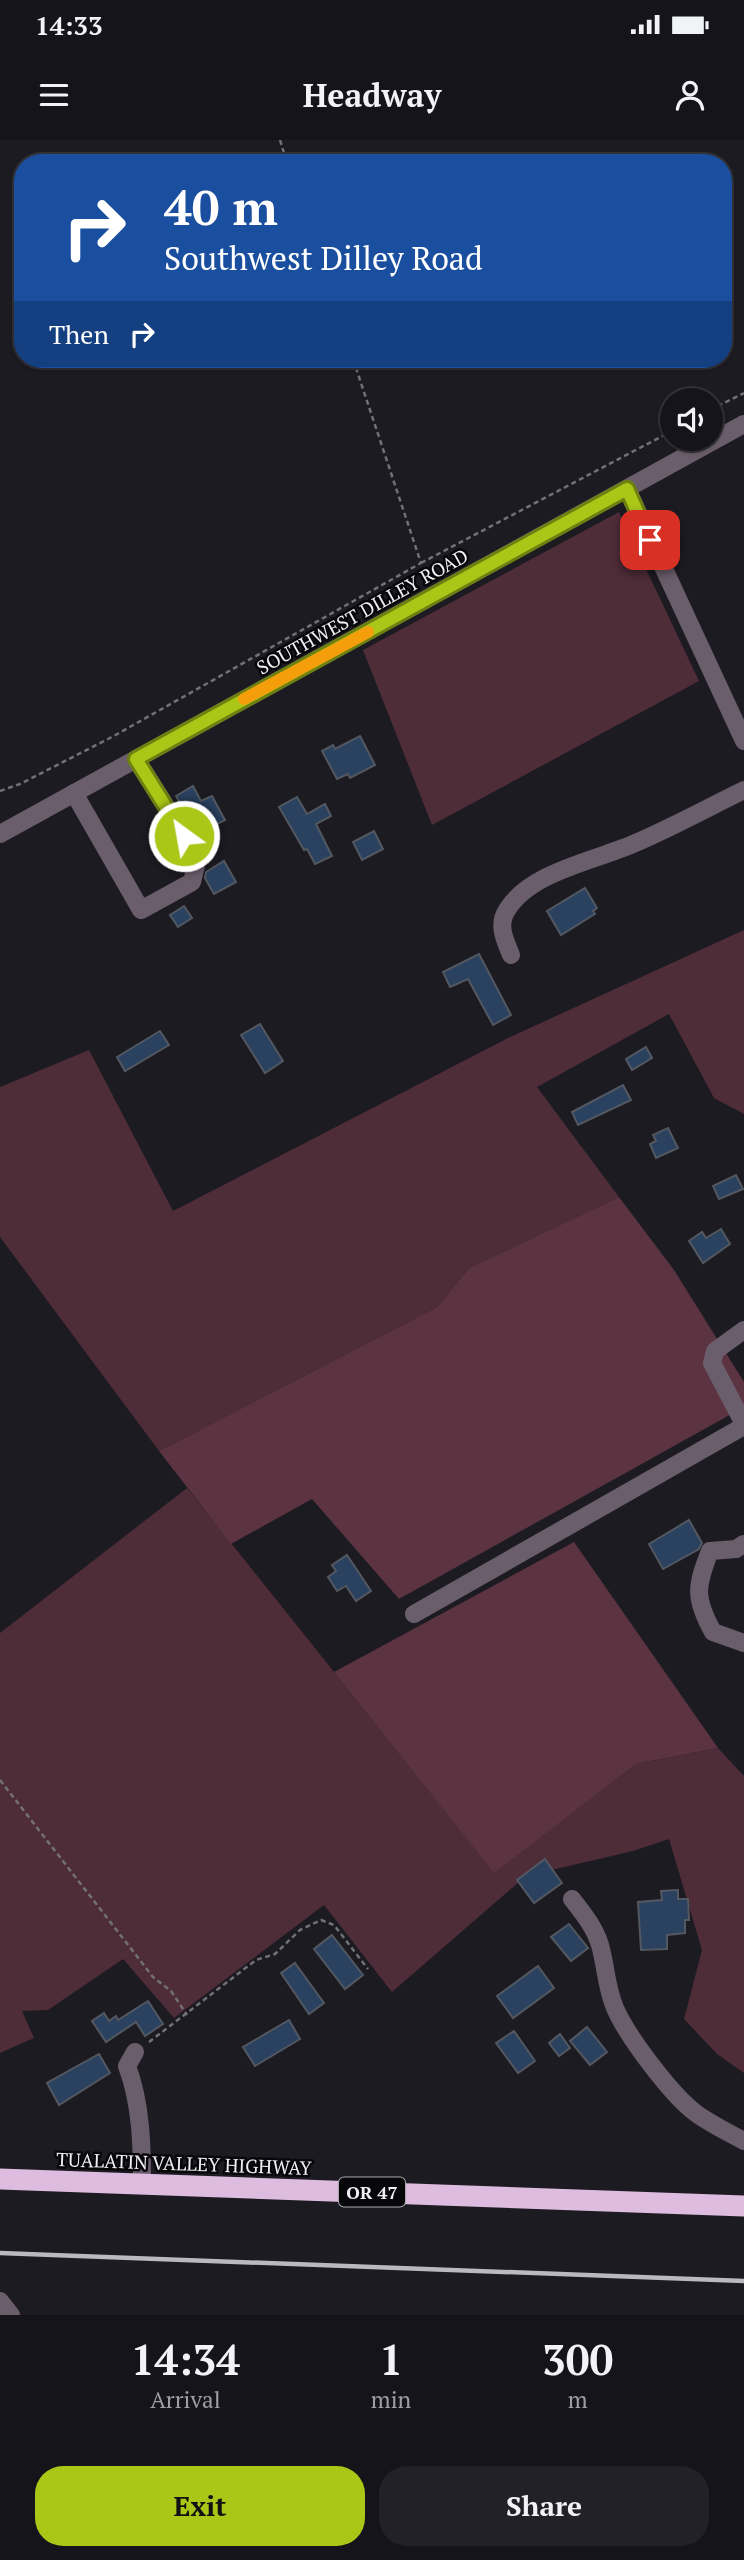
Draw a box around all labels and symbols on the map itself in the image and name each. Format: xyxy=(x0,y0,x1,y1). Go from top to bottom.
pin xyxy=(620,510,680,570)
street label: SOUTHWEST DILLEY ROAD xyxy=(252,542,472,680)
position arrow xyxy=(147,799,221,873)
street label: TUALATIN VALLEY HIGHWAY xyxy=(56,2146,313,2180)
road number: OR 47 xyxy=(339,2178,405,2206)

